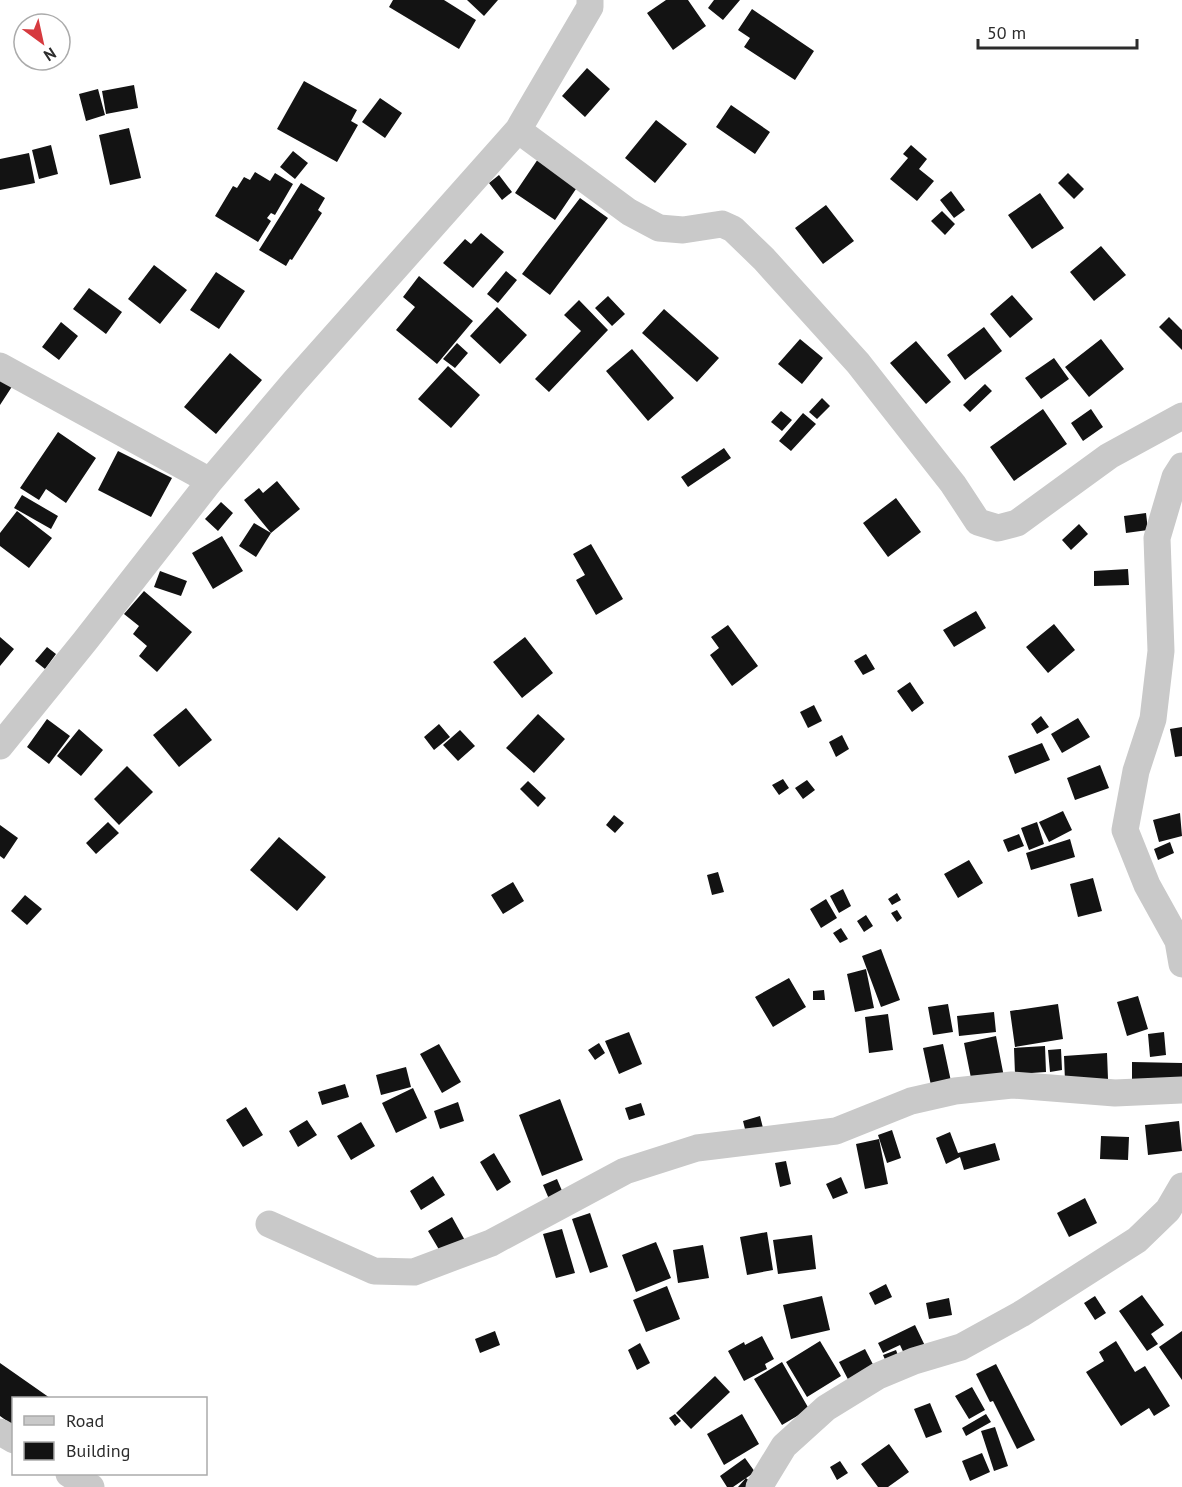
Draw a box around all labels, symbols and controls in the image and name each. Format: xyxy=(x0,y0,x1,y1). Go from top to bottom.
north arrow xyxy=(12,12,72,72)
scale bar xyxy=(978,12,1137,50)
text: 50 m xyxy=(987,21,1026,44)
text: N xyxy=(40,43,60,66)
legend xyxy=(12,1397,207,1475)
text: Road xyxy=(66,1409,104,1432)
text: Building xyxy=(66,1439,130,1462)

